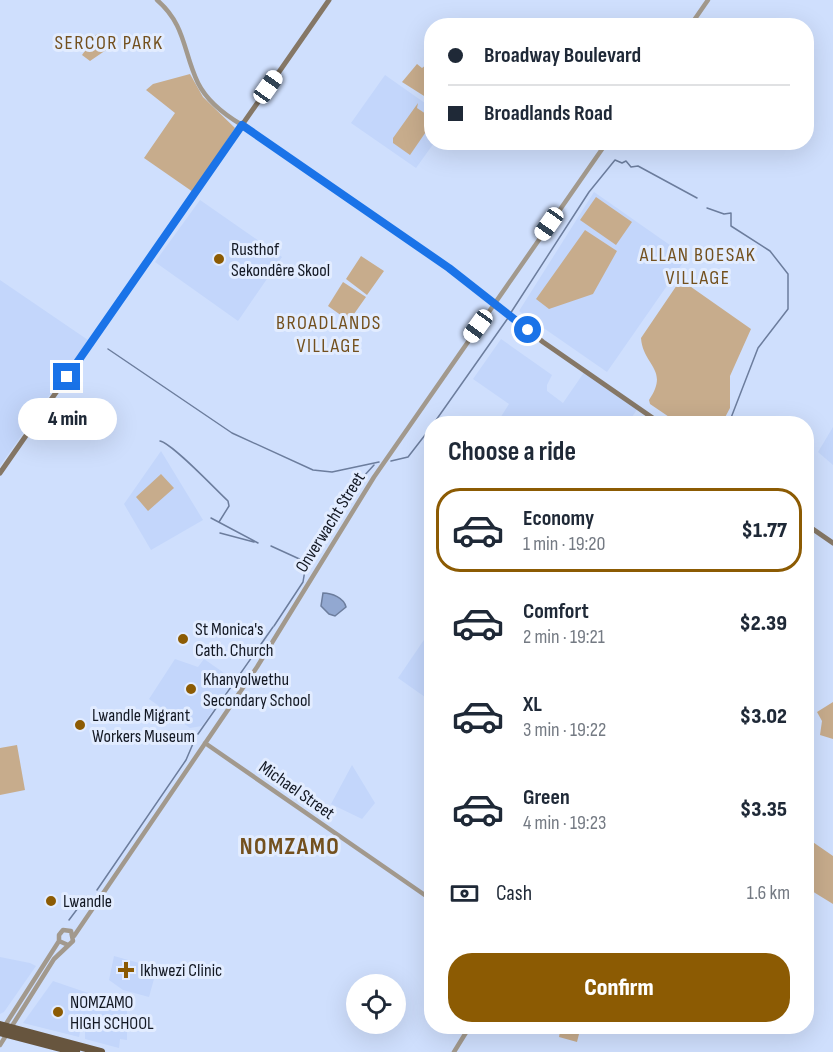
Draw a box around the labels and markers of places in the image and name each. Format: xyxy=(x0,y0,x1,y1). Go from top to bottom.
place label: Rusthof Sekondêre Skool xyxy=(231,239,330,281)
marker: Rusthof Sekondêre Skool xyxy=(212,252,226,266)
place label: St Monica's Cath. Church xyxy=(195,619,274,661)
marker: St Monica's Cath. Church xyxy=(176,632,190,646)
place label: Khanyolwethu Secondary School xyxy=(203,669,311,711)
marker: Khanyolwethu Secondary School xyxy=(184,682,198,696)
place label: Lwandle Migrant Workers Museum xyxy=(92,705,195,747)
marker: Lwandle Migrant Workers Museum xyxy=(73,718,87,732)
place label: Lwandle xyxy=(63,891,112,912)
marker: Lwandle xyxy=(44,894,58,908)
place label: Ikhwezi Clinic xyxy=(140,960,222,981)
marker: Ikhwezi Clinic xyxy=(117,961,135,979)
place label: NOMZAMO HIGH SCHOOL xyxy=(70,992,154,1034)
marker: NOMZAMO HIGH SCHOOL xyxy=(51,1005,65,1019)

